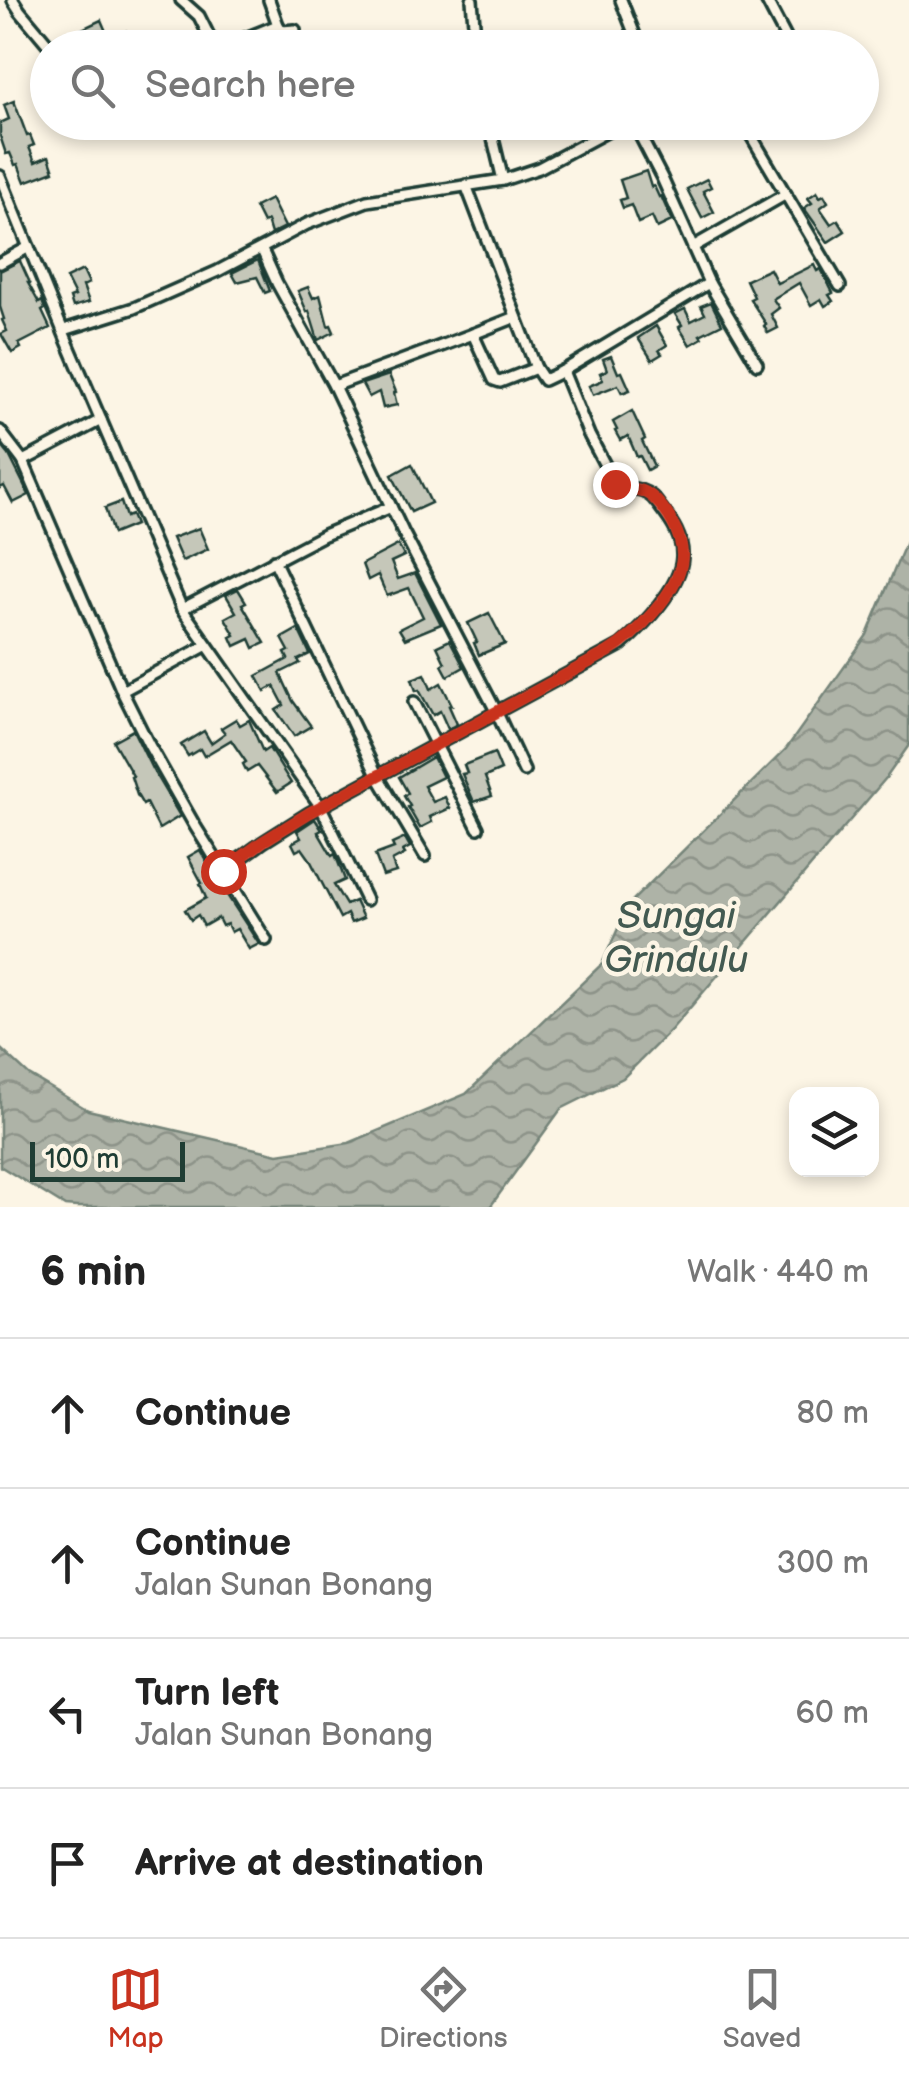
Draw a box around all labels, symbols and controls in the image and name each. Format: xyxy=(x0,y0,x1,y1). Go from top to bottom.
search box xyxy=(30,30,879,140)
icon: search xyxy=(65,58,120,113)
text: Search here xyxy=(145,63,356,108)
route end xyxy=(593,462,639,508)
route start xyxy=(201,849,247,895)
water label: Sungai Grindulu xyxy=(604,894,748,983)
map controls xyxy=(789,1087,879,1177)
button: layers xyxy=(789,1087,879,1177)
scale bar xyxy=(30,1137,185,1182)
text: 100 m xyxy=(45,1143,119,1176)
text: 6 min xyxy=(40,1247,146,1298)
text: Walk · 440 m xyxy=(687,1253,869,1292)
icon: ahead xyxy=(40,1386,95,1441)
text: Continue xyxy=(135,1391,291,1436)
text: 80 m xyxy=(796,1394,869,1433)
text: Continue xyxy=(135,1521,291,1566)
icon: ahead xyxy=(40,1536,95,1591)
text: 300 m xyxy=(777,1544,869,1583)
text: Jalan Sunan Bonang xyxy=(135,1566,433,1605)
text: Turn left xyxy=(135,1671,279,1716)
icon: left xyxy=(40,1686,95,1741)
text: 60 m xyxy=(796,1694,869,1733)
text: Jalan Sunan Bonang xyxy=(135,1716,433,1755)
icon: arrive xyxy=(40,1836,95,1891)
text: Arrive at destination xyxy=(135,1841,484,1886)
tab: Map xyxy=(108,1962,164,2055)
tab: Directions xyxy=(379,1962,508,2055)
tab: Saved xyxy=(723,1962,801,2055)

